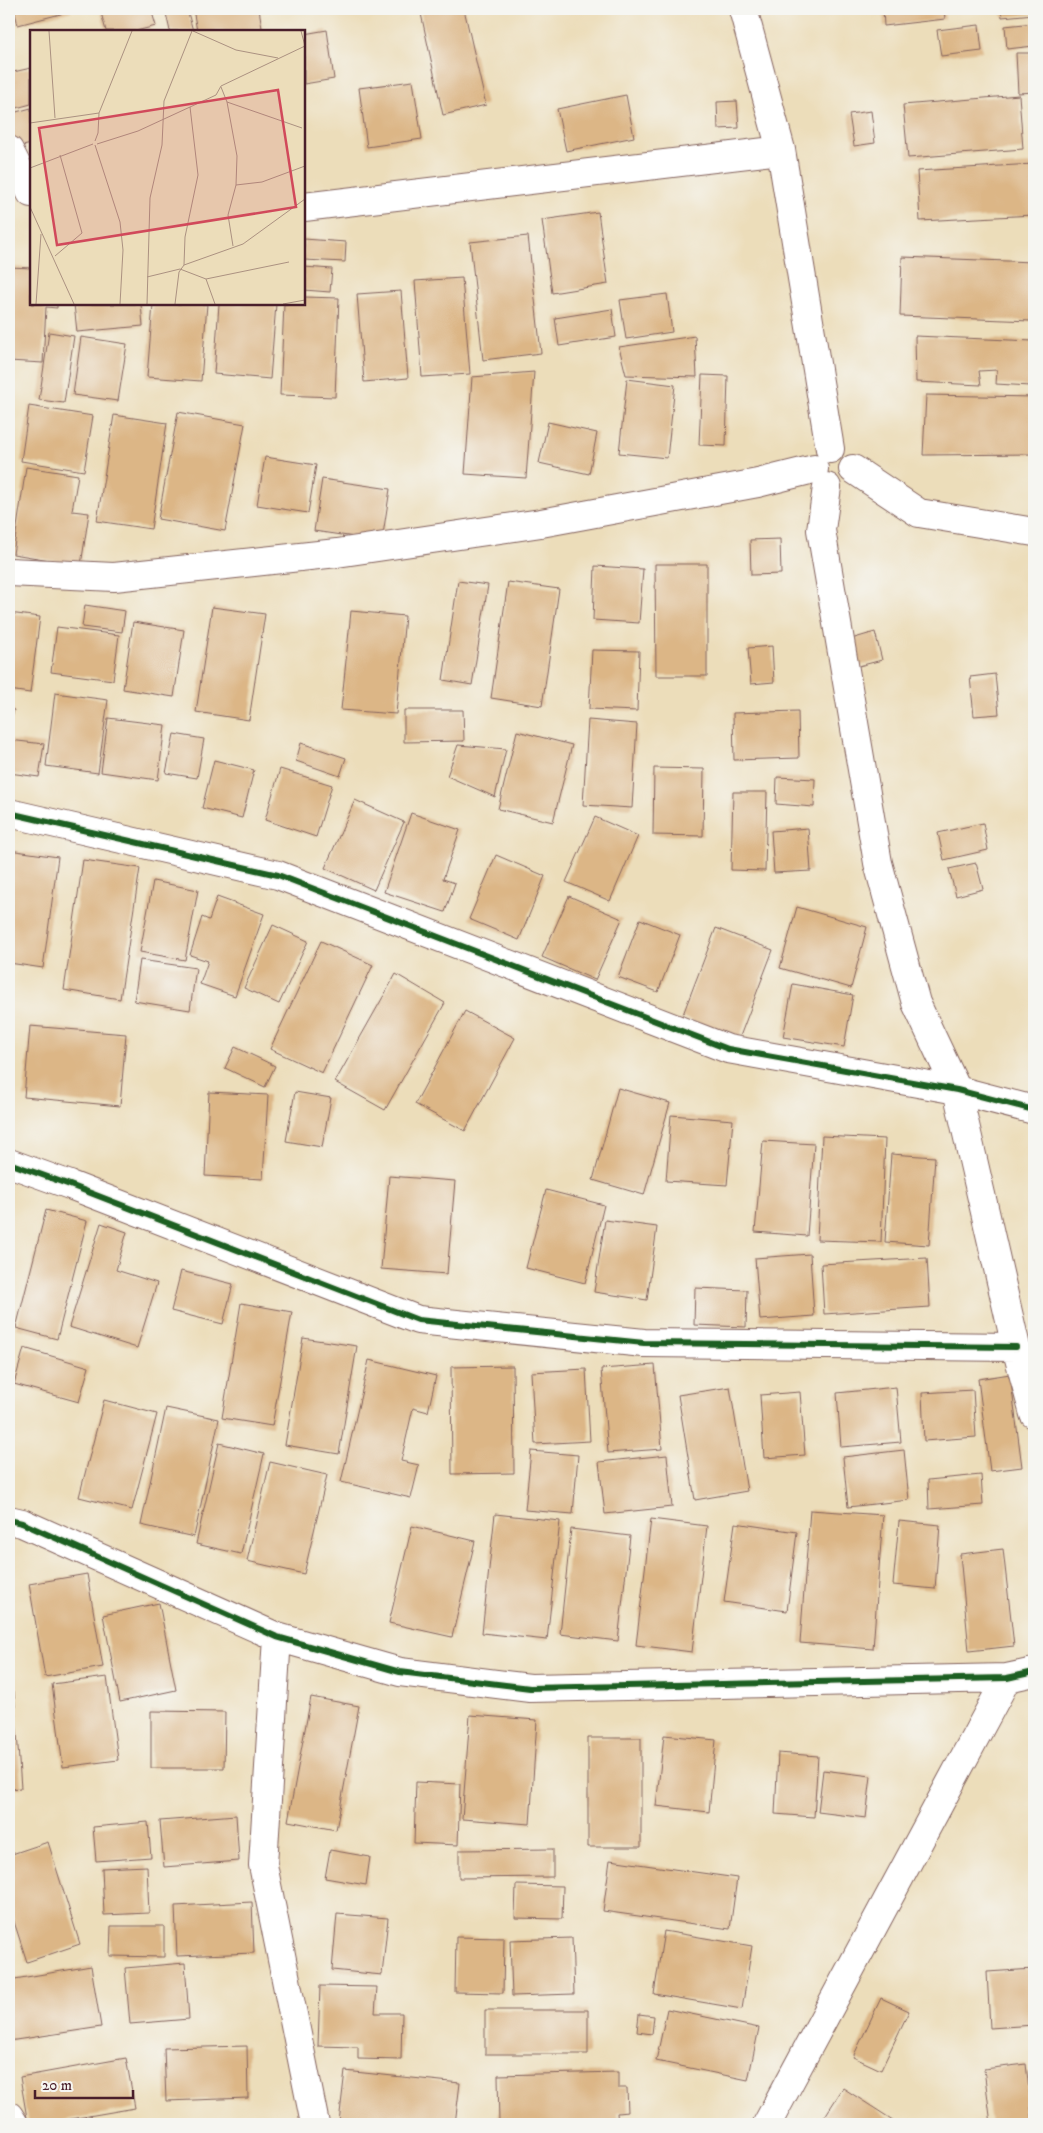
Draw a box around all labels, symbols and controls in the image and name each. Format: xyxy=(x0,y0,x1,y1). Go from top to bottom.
inset map xyxy=(30,30,305,305)
scale bar xyxy=(35,2068,132,2100)
text: 20 m xyxy=(42,2076,72,2095)

